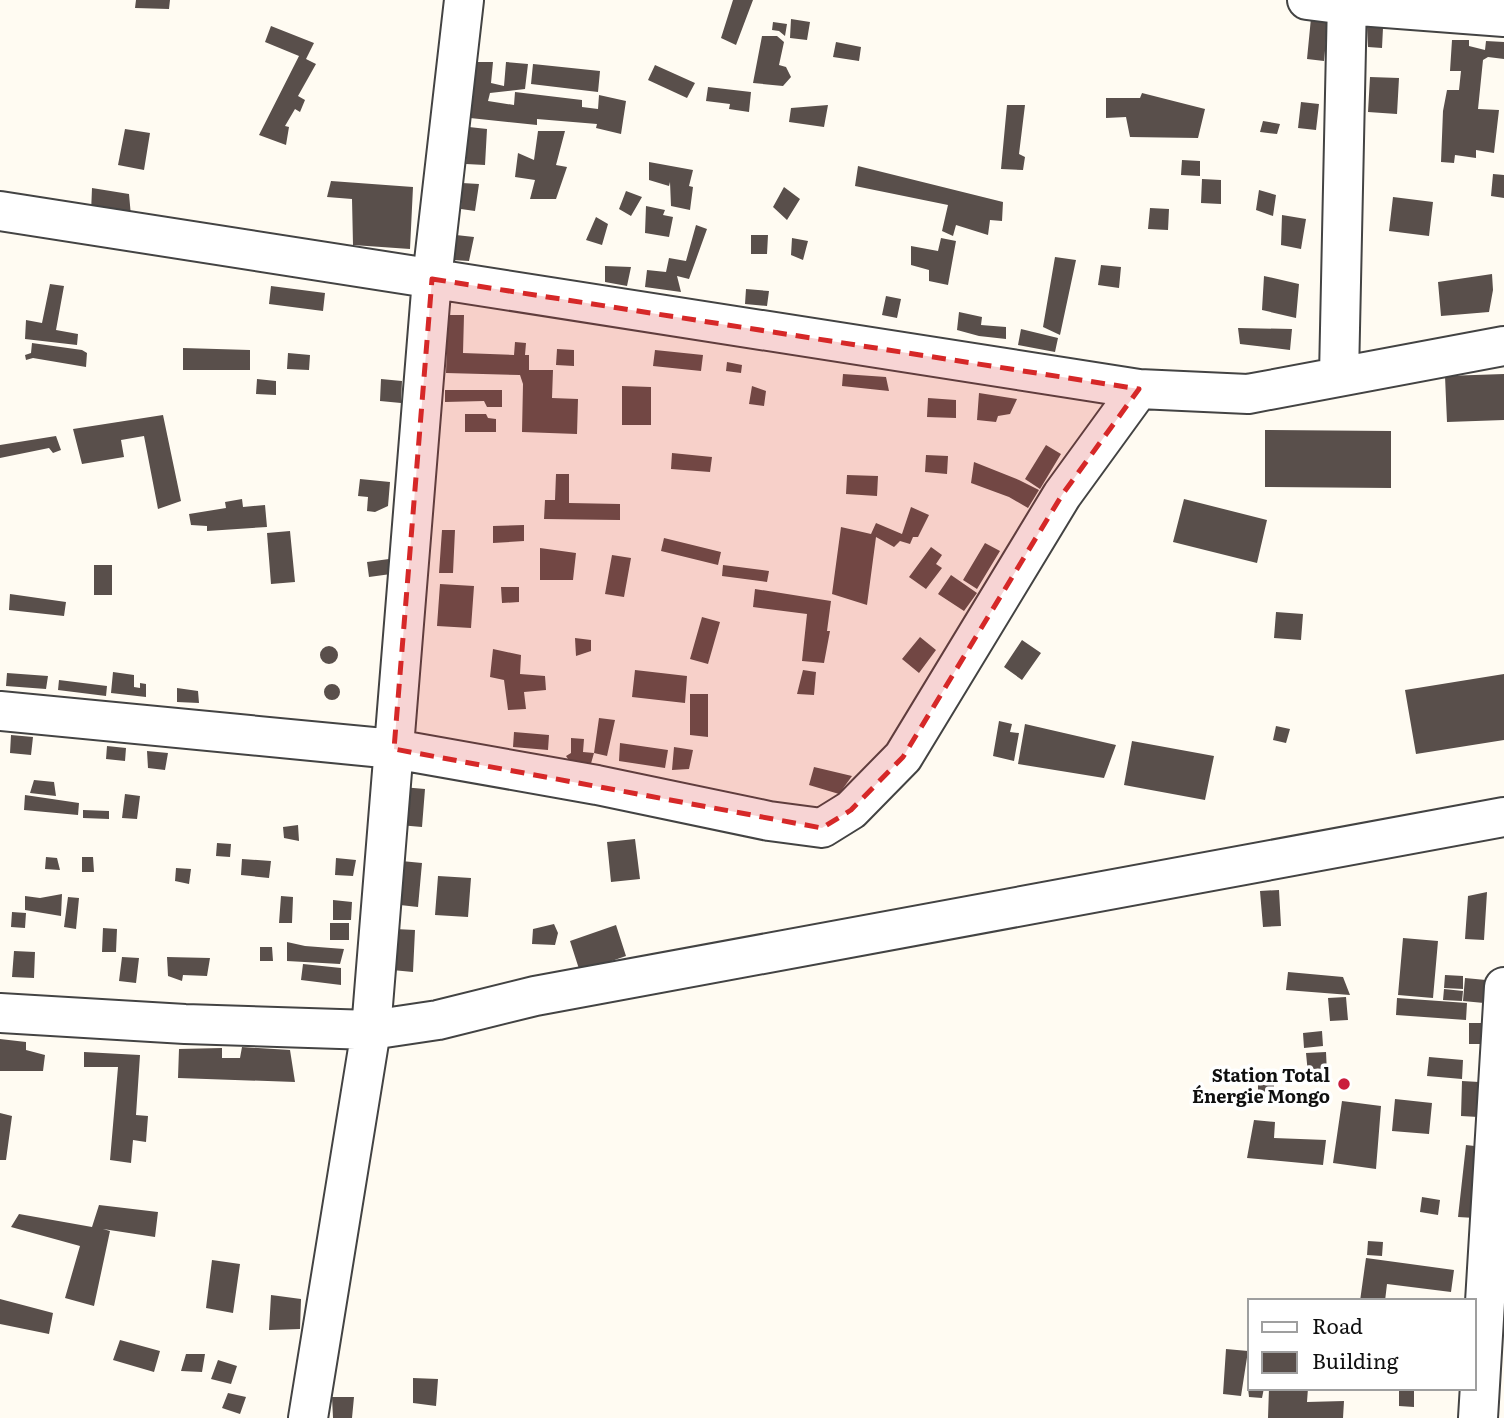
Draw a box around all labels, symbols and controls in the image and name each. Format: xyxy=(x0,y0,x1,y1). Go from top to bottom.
place label: Station Total Énergie Mongo xyxy=(1192,1061,1330,1109)
marker: Station Total Énergie Mongo xyxy=(1336,1076,1352,1092)
legend xyxy=(1248,1299,1476,1390)
text: Road xyxy=(1312,1309,1363,1340)
text: Building xyxy=(1312,1344,1399,1375)

